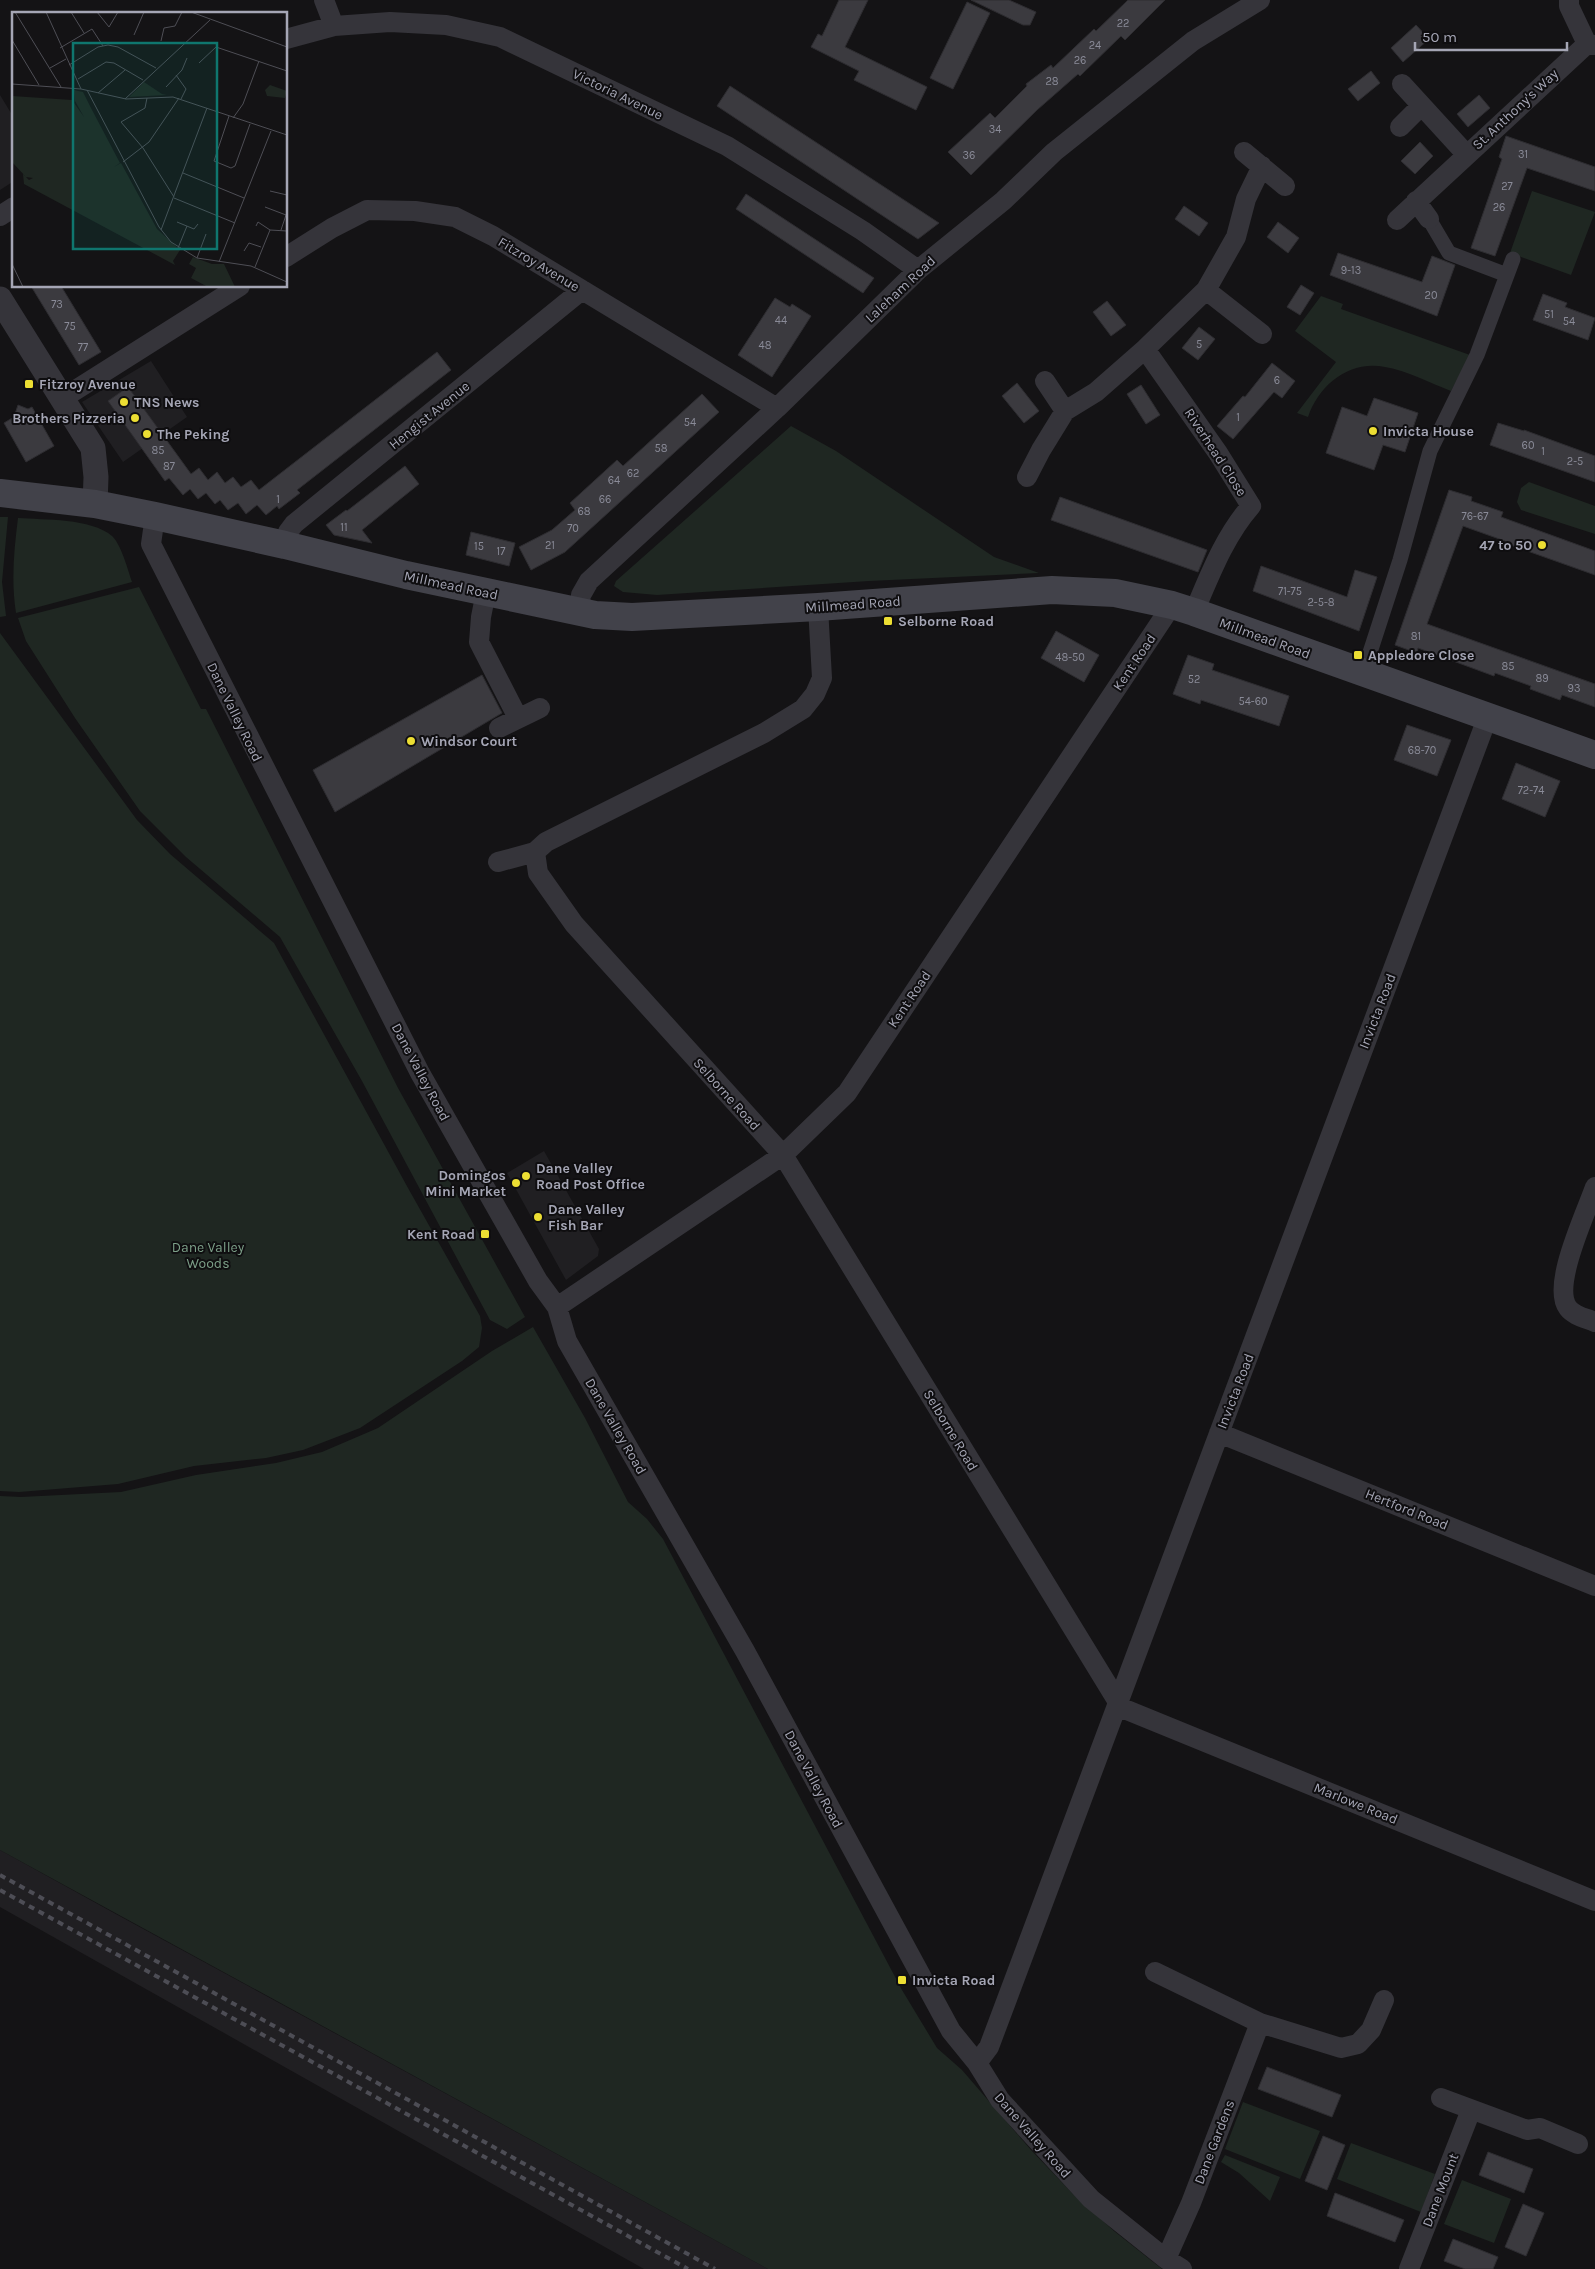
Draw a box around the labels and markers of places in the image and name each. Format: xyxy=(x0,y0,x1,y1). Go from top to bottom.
place label: Fitzroy Avenue xyxy=(39,376,136,393)
marker: Fitzroy Avenue xyxy=(23,378,35,390)
place label: TNS News xyxy=(134,394,199,411)
marker: TNS News xyxy=(118,396,130,408)
place label: Brothers Pizzeria xyxy=(12,410,125,427)
marker: Brothers Pizzeria xyxy=(129,412,141,424)
place label: Invicta House xyxy=(1383,423,1474,440)
marker: Invicta House xyxy=(1367,425,1379,437)
place label: The Peking xyxy=(157,426,229,443)
marker: The Peking xyxy=(141,428,153,440)
place label: 47 to 50 xyxy=(1479,537,1532,554)
marker: 47 to 50 xyxy=(1536,539,1548,551)
place label: Selborne Road xyxy=(898,613,994,630)
marker: Selborne Road xyxy=(882,615,894,627)
place label: Appledore Close xyxy=(1368,647,1474,664)
marker: Appledore Close xyxy=(1352,649,1364,661)
place label: Windsor Court xyxy=(421,733,518,750)
marker: Windsor Court xyxy=(405,735,417,747)
place label: Dane Valley Road Post Office xyxy=(536,1160,645,1193)
place label: Domingos Mini Market xyxy=(425,1167,506,1200)
marker: Dane Valley Road Post Office xyxy=(520,1170,532,1182)
marker: Domingos Mini Market xyxy=(510,1177,522,1189)
place label: Dane Valley Fish Bar xyxy=(548,1201,625,1234)
marker: Dane Valley Fish Bar xyxy=(532,1211,544,1223)
place label: Kent Road xyxy=(407,1226,475,1243)
marker: Kent Road xyxy=(479,1228,491,1240)
place label: Invicta Road xyxy=(912,1972,995,1989)
marker: Invicta Road xyxy=(896,1974,908,1986)

